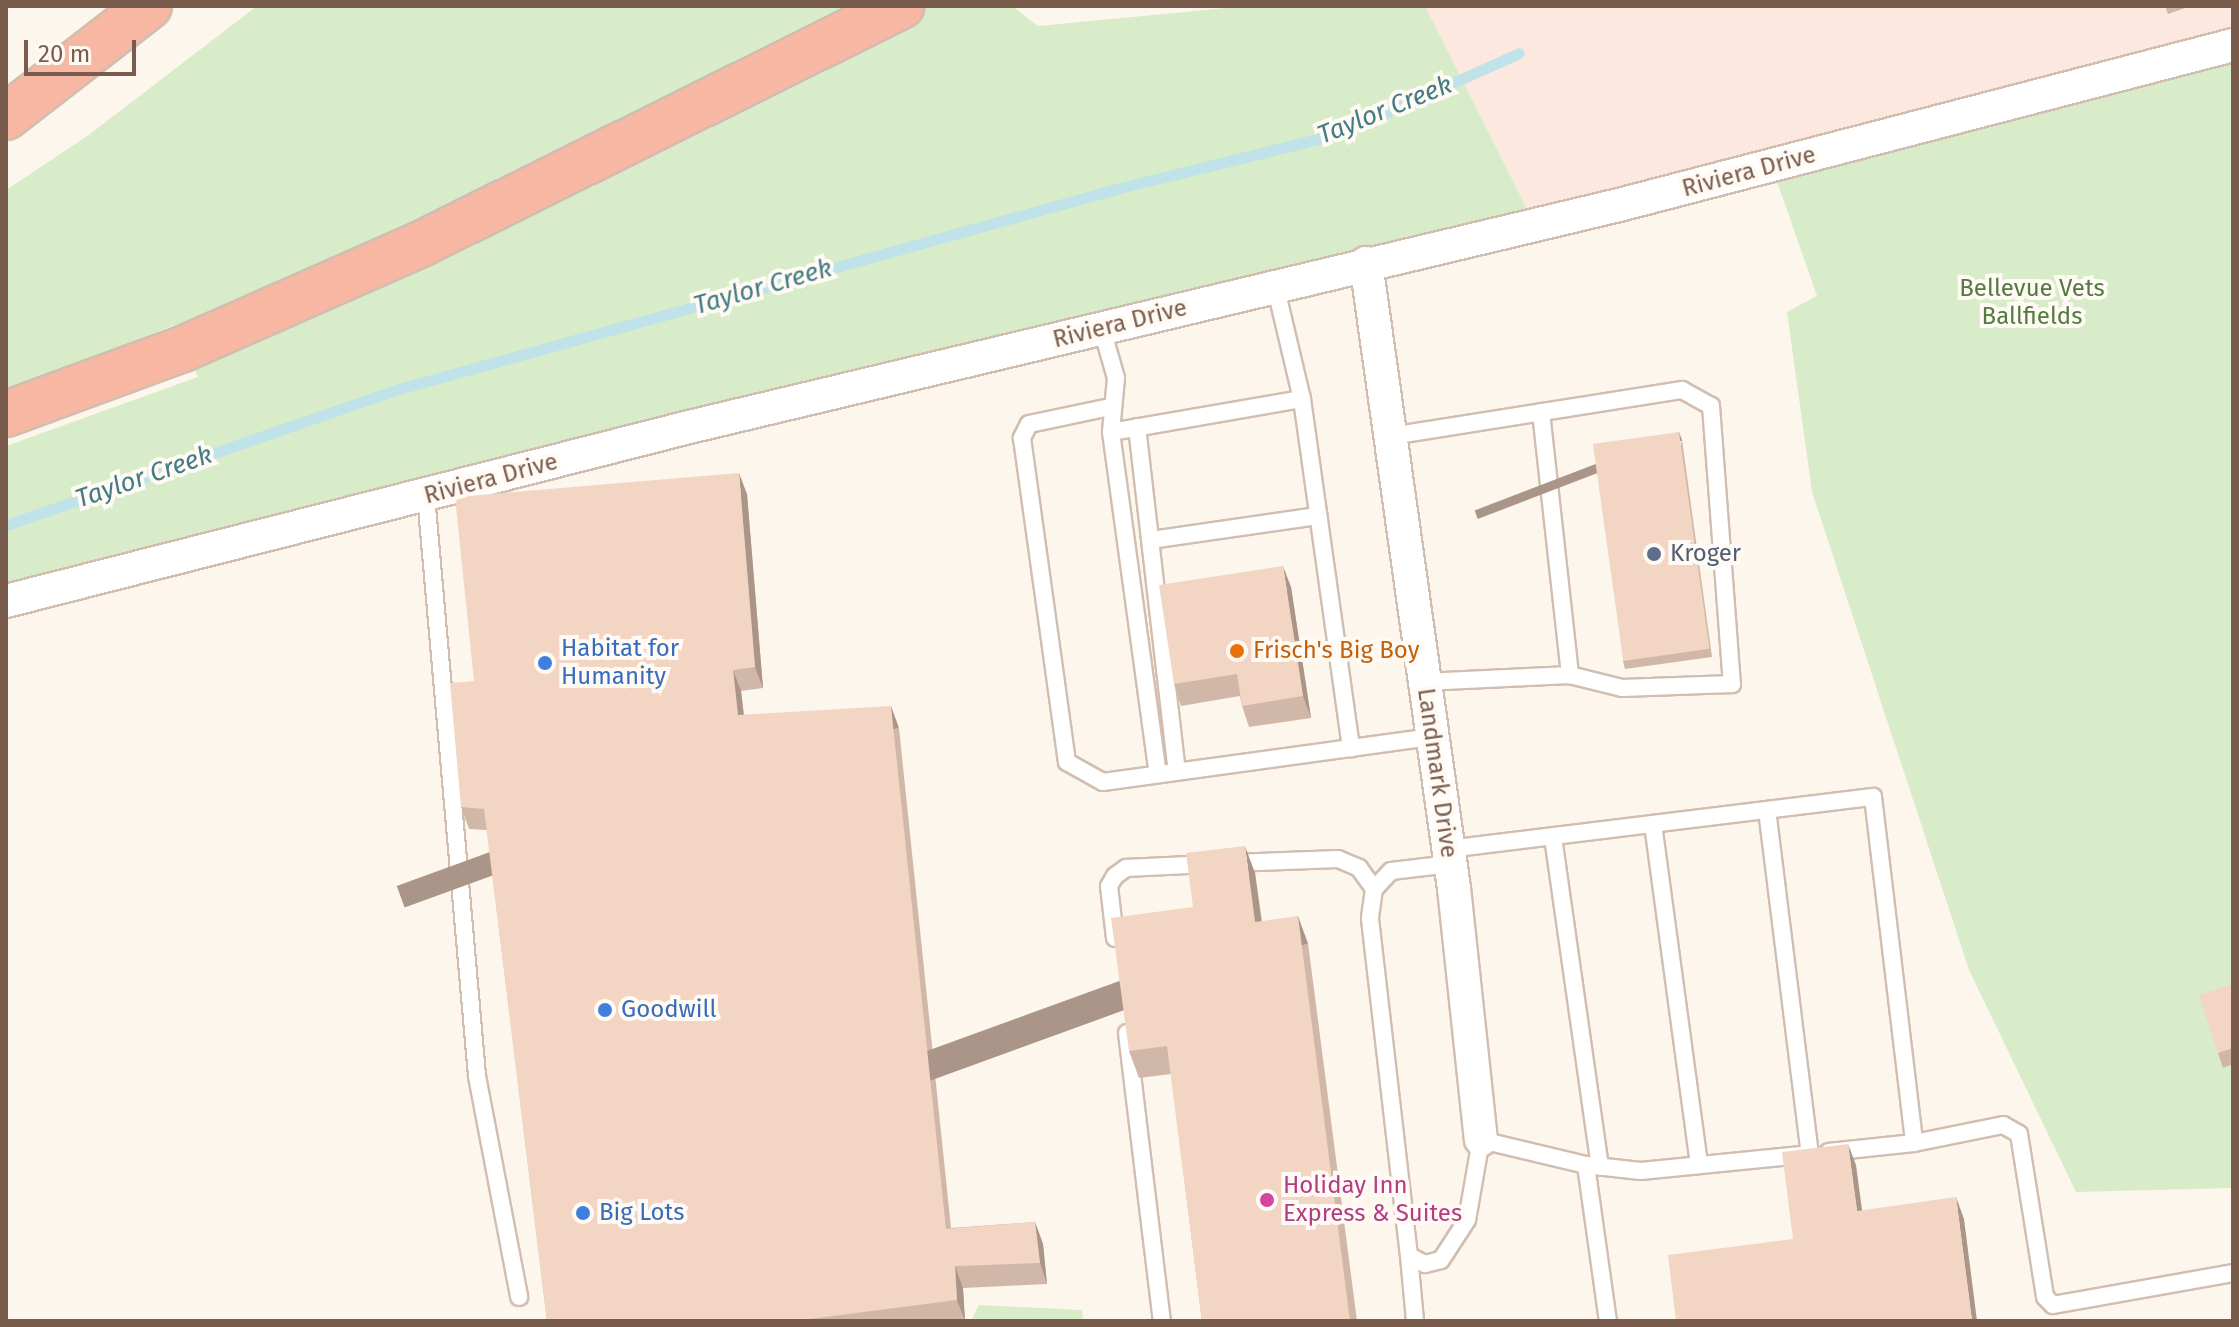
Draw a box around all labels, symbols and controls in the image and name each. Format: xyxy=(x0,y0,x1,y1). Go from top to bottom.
scale bar xyxy=(28,24,140,74)
text: 20 m xyxy=(38,40,90,68)
water label: Taylor Creek xyxy=(1313,69,1457,151)
street label: Riviera Drive xyxy=(1679,140,1819,204)
water label: Taylor Creek xyxy=(690,252,836,322)
park label: Bellevue Vets Ballfields xyxy=(1959,275,2105,331)
street label: Riviera Drive xyxy=(1050,293,1190,355)
water label: Taylor Creek xyxy=(72,439,216,515)
street label: Riviera Drive xyxy=(421,447,561,511)
place label: Kroger xyxy=(1670,540,1741,568)
marker: Kroger xyxy=(1645,545,1663,563)
place label: Habitat for Humanity xyxy=(561,635,679,691)
place label: Frisch's Big Boy xyxy=(1253,637,1420,665)
marker: Frisch's Big Boy xyxy=(1228,642,1246,660)
marker: Habitat for Humanity xyxy=(536,654,554,672)
street label: Landmark Drive xyxy=(1411,686,1463,860)
place label: Goodwill xyxy=(621,996,717,1024)
marker: Goodwill xyxy=(596,1001,614,1019)
place label: Holiday Inn Express & Suites xyxy=(1283,1172,1462,1228)
marker: Holiday Inn Express & Suites xyxy=(1258,1191,1276,1209)
place label: Big Lots xyxy=(599,1199,684,1227)
marker: Big Lots xyxy=(574,1204,592,1222)

